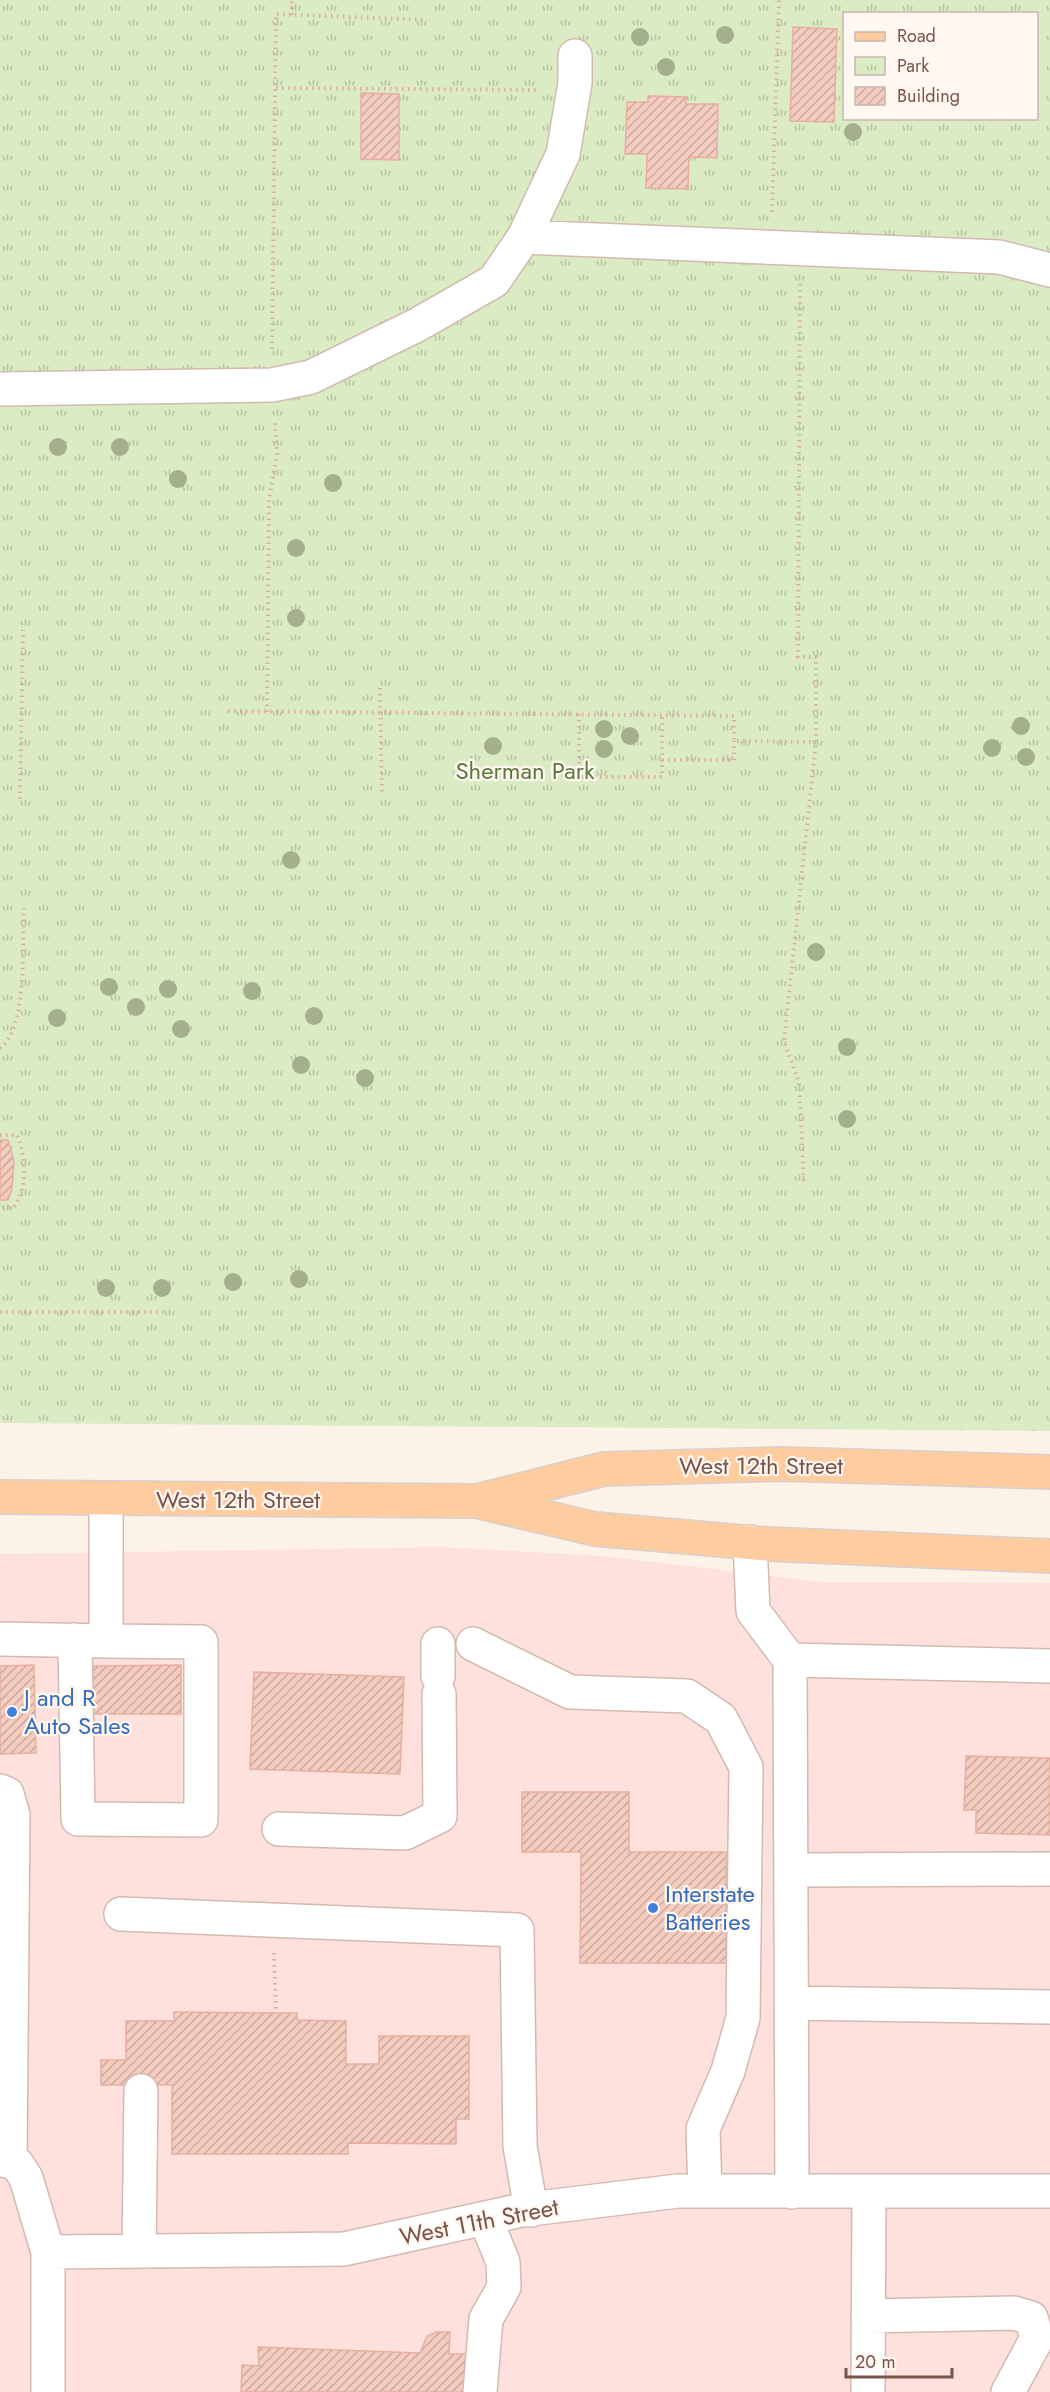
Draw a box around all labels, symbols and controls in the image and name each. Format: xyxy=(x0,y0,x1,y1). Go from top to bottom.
legend xyxy=(843,12,1038,120)
text: Road xyxy=(897,23,936,49)
text: Park xyxy=(897,53,929,79)
text: Building xyxy=(897,83,960,109)
park label: Sherman Park xyxy=(455,753,595,788)
street label: West 12th Street xyxy=(679,1448,843,1483)
street label: West 12th Street xyxy=(156,1482,320,1517)
place label: J and R Auto Sales xyxy=(21,1680,130,1743)
marker: J and R Auto Sales xyxy=(5,1705,19,1719)
place label: Interstate Batteries xyxy=(665,1876,755,1939)
marker: Interstate Batteries xyxy=(646,1901,660,1915)
street label: West 11th Street xyxy=(396,2189,562,2254)
scale bar xyxy=(846,2341,952,2379)
text: 20 m xyxy=(855,2349,895,2375)

